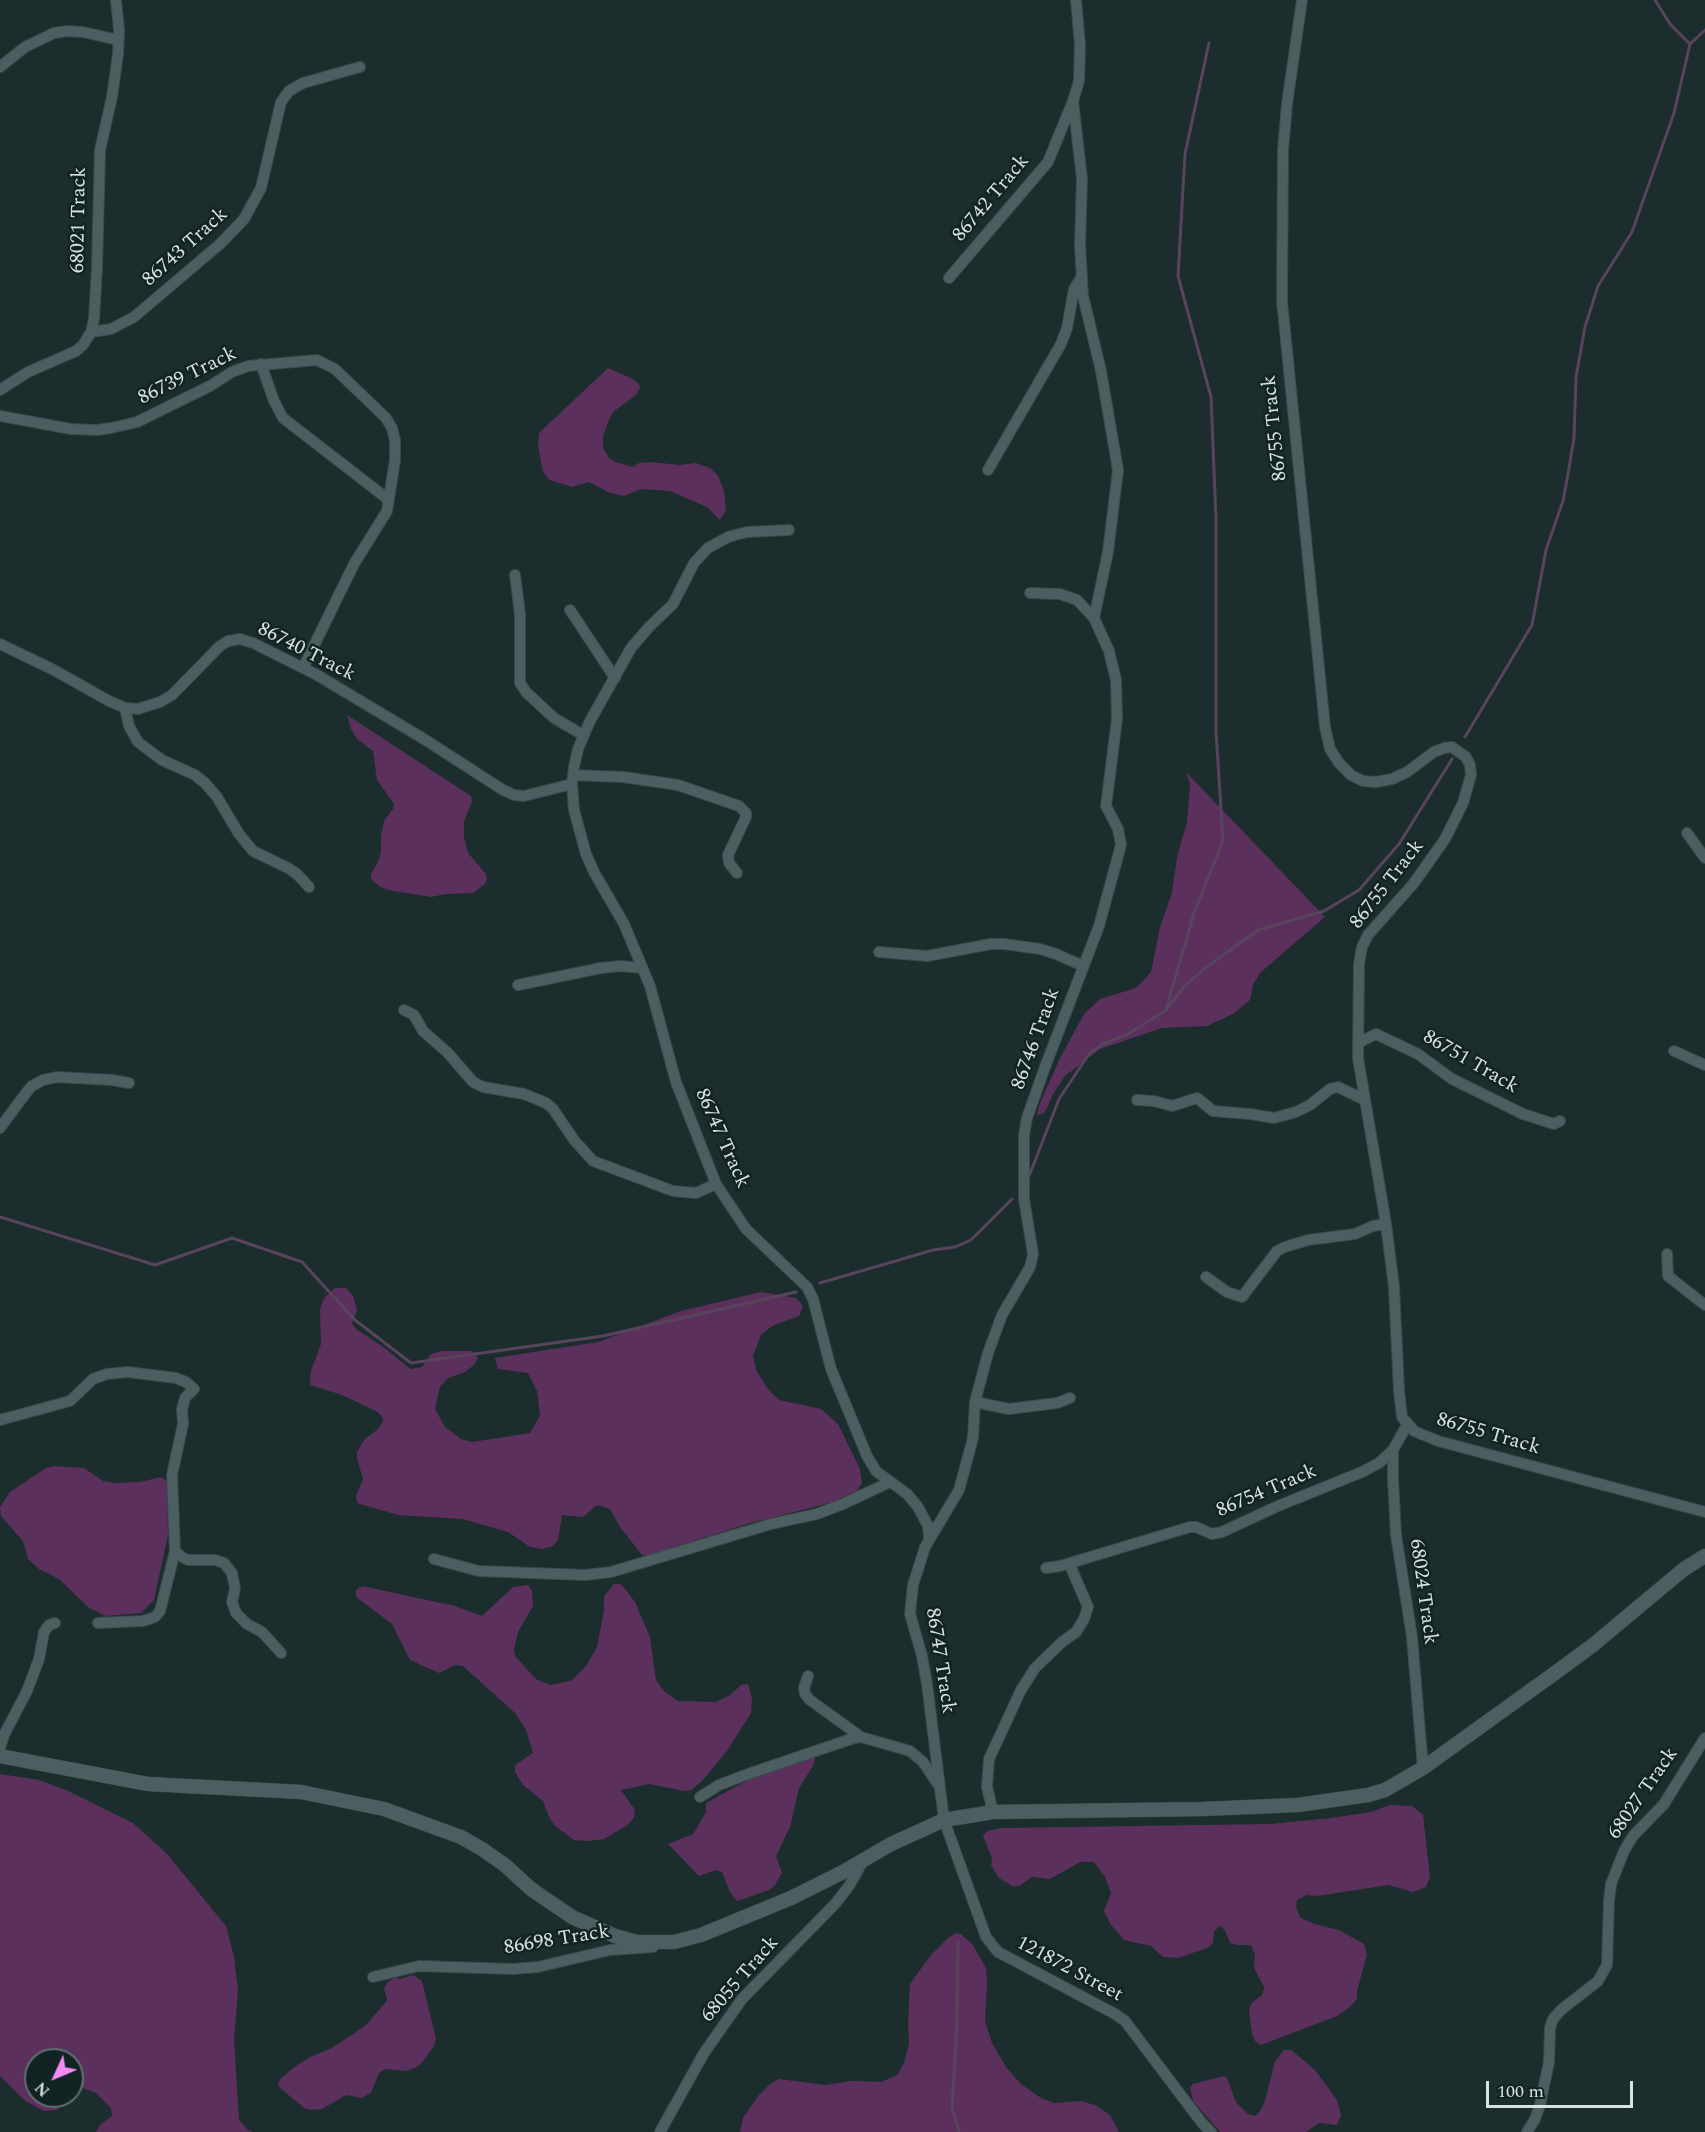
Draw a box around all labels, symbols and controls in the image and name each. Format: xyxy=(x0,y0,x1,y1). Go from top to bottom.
street label: 86742 Track xyxy=(949,150,1035,248)
street label: 68021 Track xyxy=(67,167,93,273)
street label: 86743 Track xyxy=(138,203,234,293)
street label: 86739 Track xyxy=(135,343,241,411)
street label: 86755 Track xyxy=(1258,374,1294,482)
street label: 86740 Track xyxy=(253,618,359,688)
street label: 86755 Track xyxy=(1346,836,1430,934)
street label: 86746 Track xyxy=(1008,985,1066,1093)
street label: 86751 Track xyxy=(1418,1026,1522,1100)
street label: 86747 Track xyxy=(688,1085,754,1193)
street label: 86755 Track xyxy=(1433,1409,1543,1461)
street label: 86754 Track xyxy=(1213,1460,1321,1524)
street label: 68024 Track xyxy=(1403,1538,1441,1646)
street label: 86747 Track xyxy=(919,1607,959,1715)
street label: 68027 Track xyxy=(1604,1743,1684,1845)
street label: 86698 Track xyxy=(503,1921,611,1961)
street label: 68055 Track xyxy=(697,1932,785,2028)
street label: 121872 Street xyxy=(1012,1932,1126,2008)
north arrow xyxy=(24,2048,84,2108)
scale bar xyxy=(1489,2069,1636,2107)
text: N xyxy=(29,2076,56,2102)
text: 100 m xyxy=(1497,2078,1544,2105)

